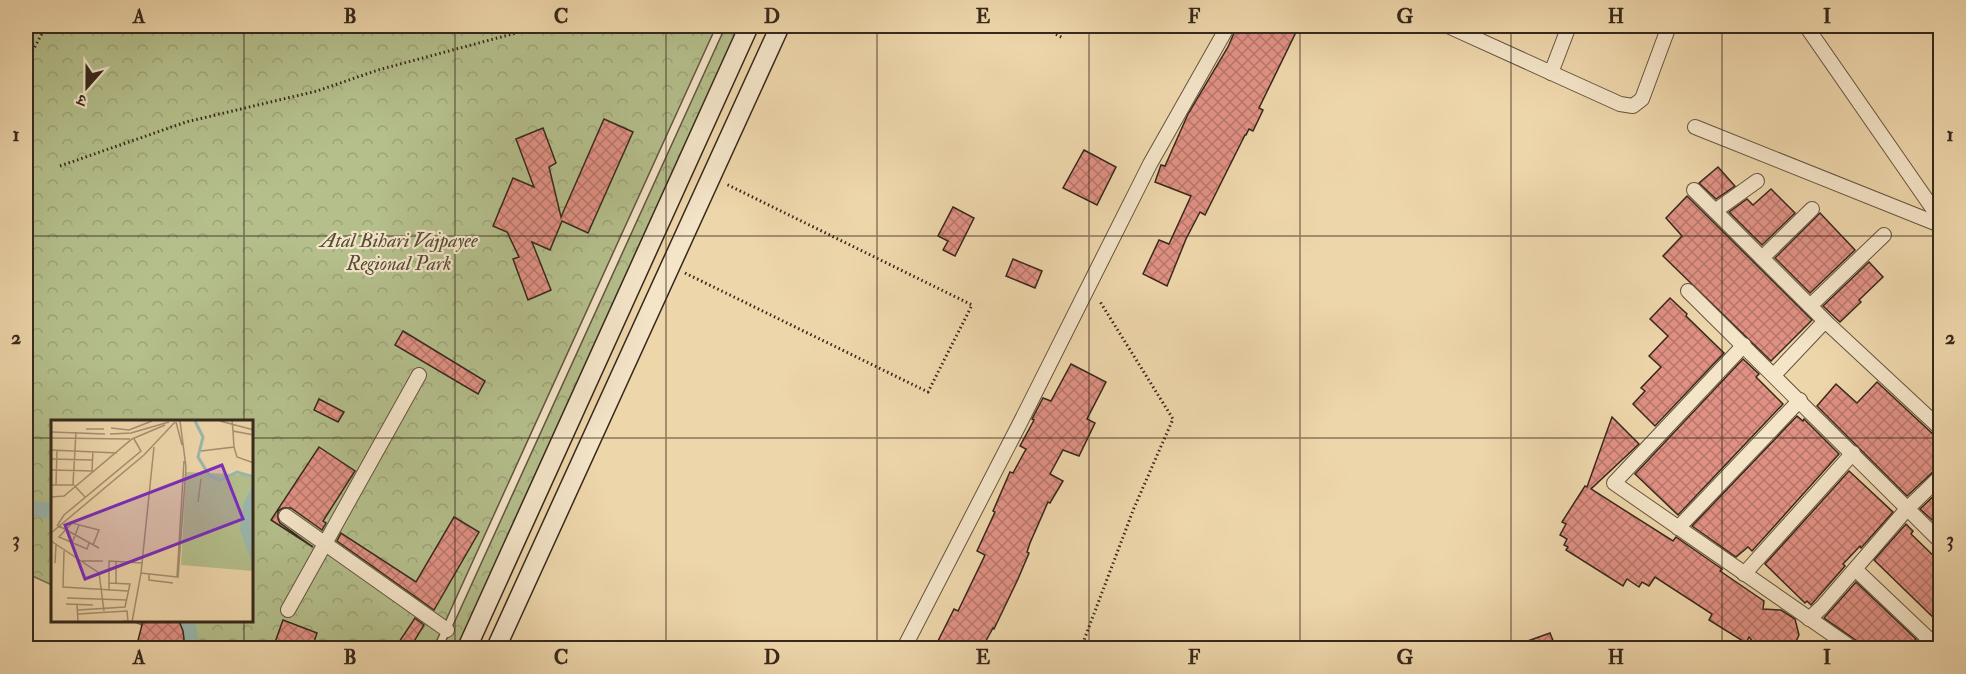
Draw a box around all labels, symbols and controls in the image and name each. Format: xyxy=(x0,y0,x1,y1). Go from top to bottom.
text: A xyxy=(132,4,146,29)
text: B xyxy=(343,4,357,29)
text: C xyxy=(554,4,568,29)
text: D xyxy=(764,4,780,29)
text: E xyxy=(976,4,991,29)
text: F xyxy=(1188,4,1201,29)
text: G xyxy=(1397,4,1414,29)
text: H xyxy=(1608,4,1624,29)
text: I xyxy=(1823,4,1831,29)
north arrow xyxy=(57,57,117,117)
text: उ xyxy=(73,89,90,111)
text: 1 xyxy=(12,122,20,147)
text: 1 xyxy=(1946,122,1954,147)
park label: Atal Bihari Vajpayee Regional Park xyxy=(318,228,478,276)
text: 2 xyxy=(11,325,21,350)
text: 2 xyxy=(1945,325,1955,350)
inset map xyxy=(51,420,254,623)
text: 3 xyxy=(12,527,20,552)
text: 3 xyxy=(1946,527,1954,552)
text: A xyxy=(132,645,146,670)
text: B xyxy=(343,645,357,670)
text: C xyxy=(554,645,568,670)
text: D xyxy=(764,645,780,670)
text: E xyxy=(976,645,991,670)
text: F xyxy=(1188,645,1201,670)
text: G xyxy=(1397,645,1414,670)
text: H xyxy=(1608,645,1624,670)
text: I xyxy=(1823,645,1831,670)

